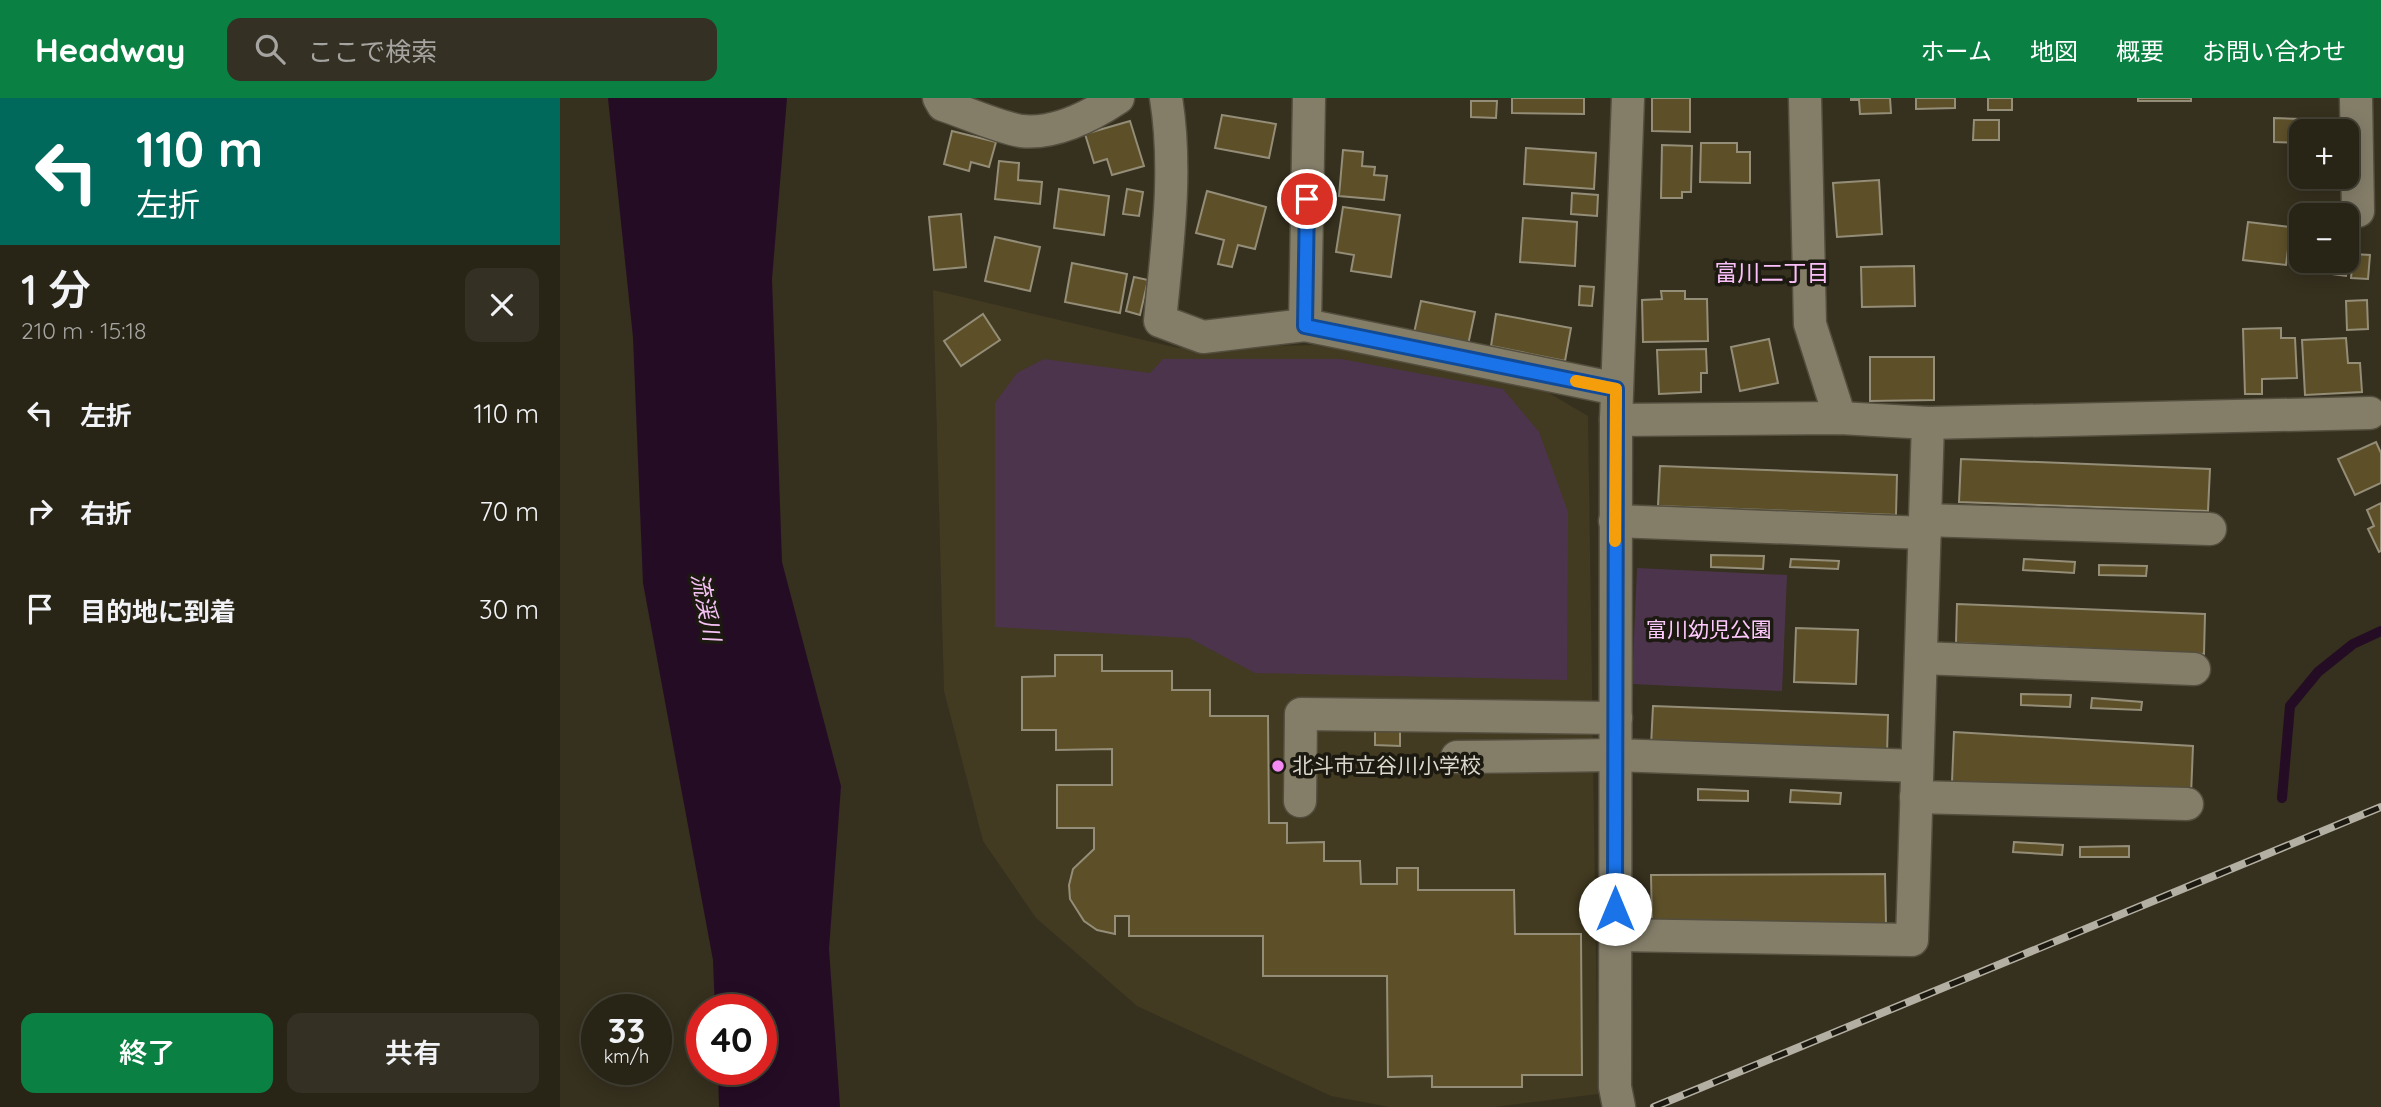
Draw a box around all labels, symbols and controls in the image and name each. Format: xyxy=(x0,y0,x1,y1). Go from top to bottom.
search box xyxy=(227,18,717,81)
text: Headway xyxy=(35,29,185,70)
icon: search xyxy=(251,30,289,68)
text: ここで検索 xyxy=(307,35,437,68)
text: ホーム xyxy=(1921,36,1992,66)
text: 地図 xyxy=(2030,36,2078,66)
text: 概要 xyxy=(2116,36,2164,66)
text: お問い合わせ xyxy=(2202,36,2346,66)
text: 110 m xyxy=(136,118,263,179)
map controls xyxy=(2289,119,2359,273)
button: + xyxy=(2289,119,2359,189)
icon: left xyxy=(21,126,112,217)
pin xyxy=(1277,169,1337,229)
icon: arrive xyxy=(1288,180,1326,218)
text: 左折 xyxy=(136,184,200,224)
button: − xyxy=(2289,203,2359,273)
district label: 富川二丁目 xyxy=(1715,258,1830,287)
text: 1 分 xyxy=(21,263,91,316)
button: close xyxy=(465,268,539,342)
text: 210 m · 15:18 xyxy=(21,316,147,345)
icon: left xyxy=(21,394,59,432)
text: 110 m xyxy=(473,397,539,430)
text: 左折 xyxy=(80,399,132,432)
icon: right xyxy=(21,492,59,530)
text: 70 m xyxy=(479,495,539,528)
text: 右折 xyxy=(80,497,132,530)
water label: 流渓川 xyxy=(686,570,728,646)
icon: arrive xyxy=(21,590,59,628)
text: 30 m xyxy=(479,593,539,626)
text: 目的地に到着 xyxy=(80,595,236,628)
park label: 富川幼児公園 xyxy=(1646,616,1772,642)
place label: 北斗市立谷川小学校 xyxy=(1292,752,1481,778)
marker: 北斗市立谷川小学校 xyxy=(1270,758,1286,774)
position arrow xyxy=(1578,872,1652,946)
speed limit sign: 40 xyxy=(686,994,777,1085)
text: 33 xyxy=(608,1008,645,1052)
button: 終了 xyxy=(21,1013,273,1093)
button: 共有 xyxy=(287,1013,539,1093)
text: km/h xyxy=(604,1045,649,1068)

